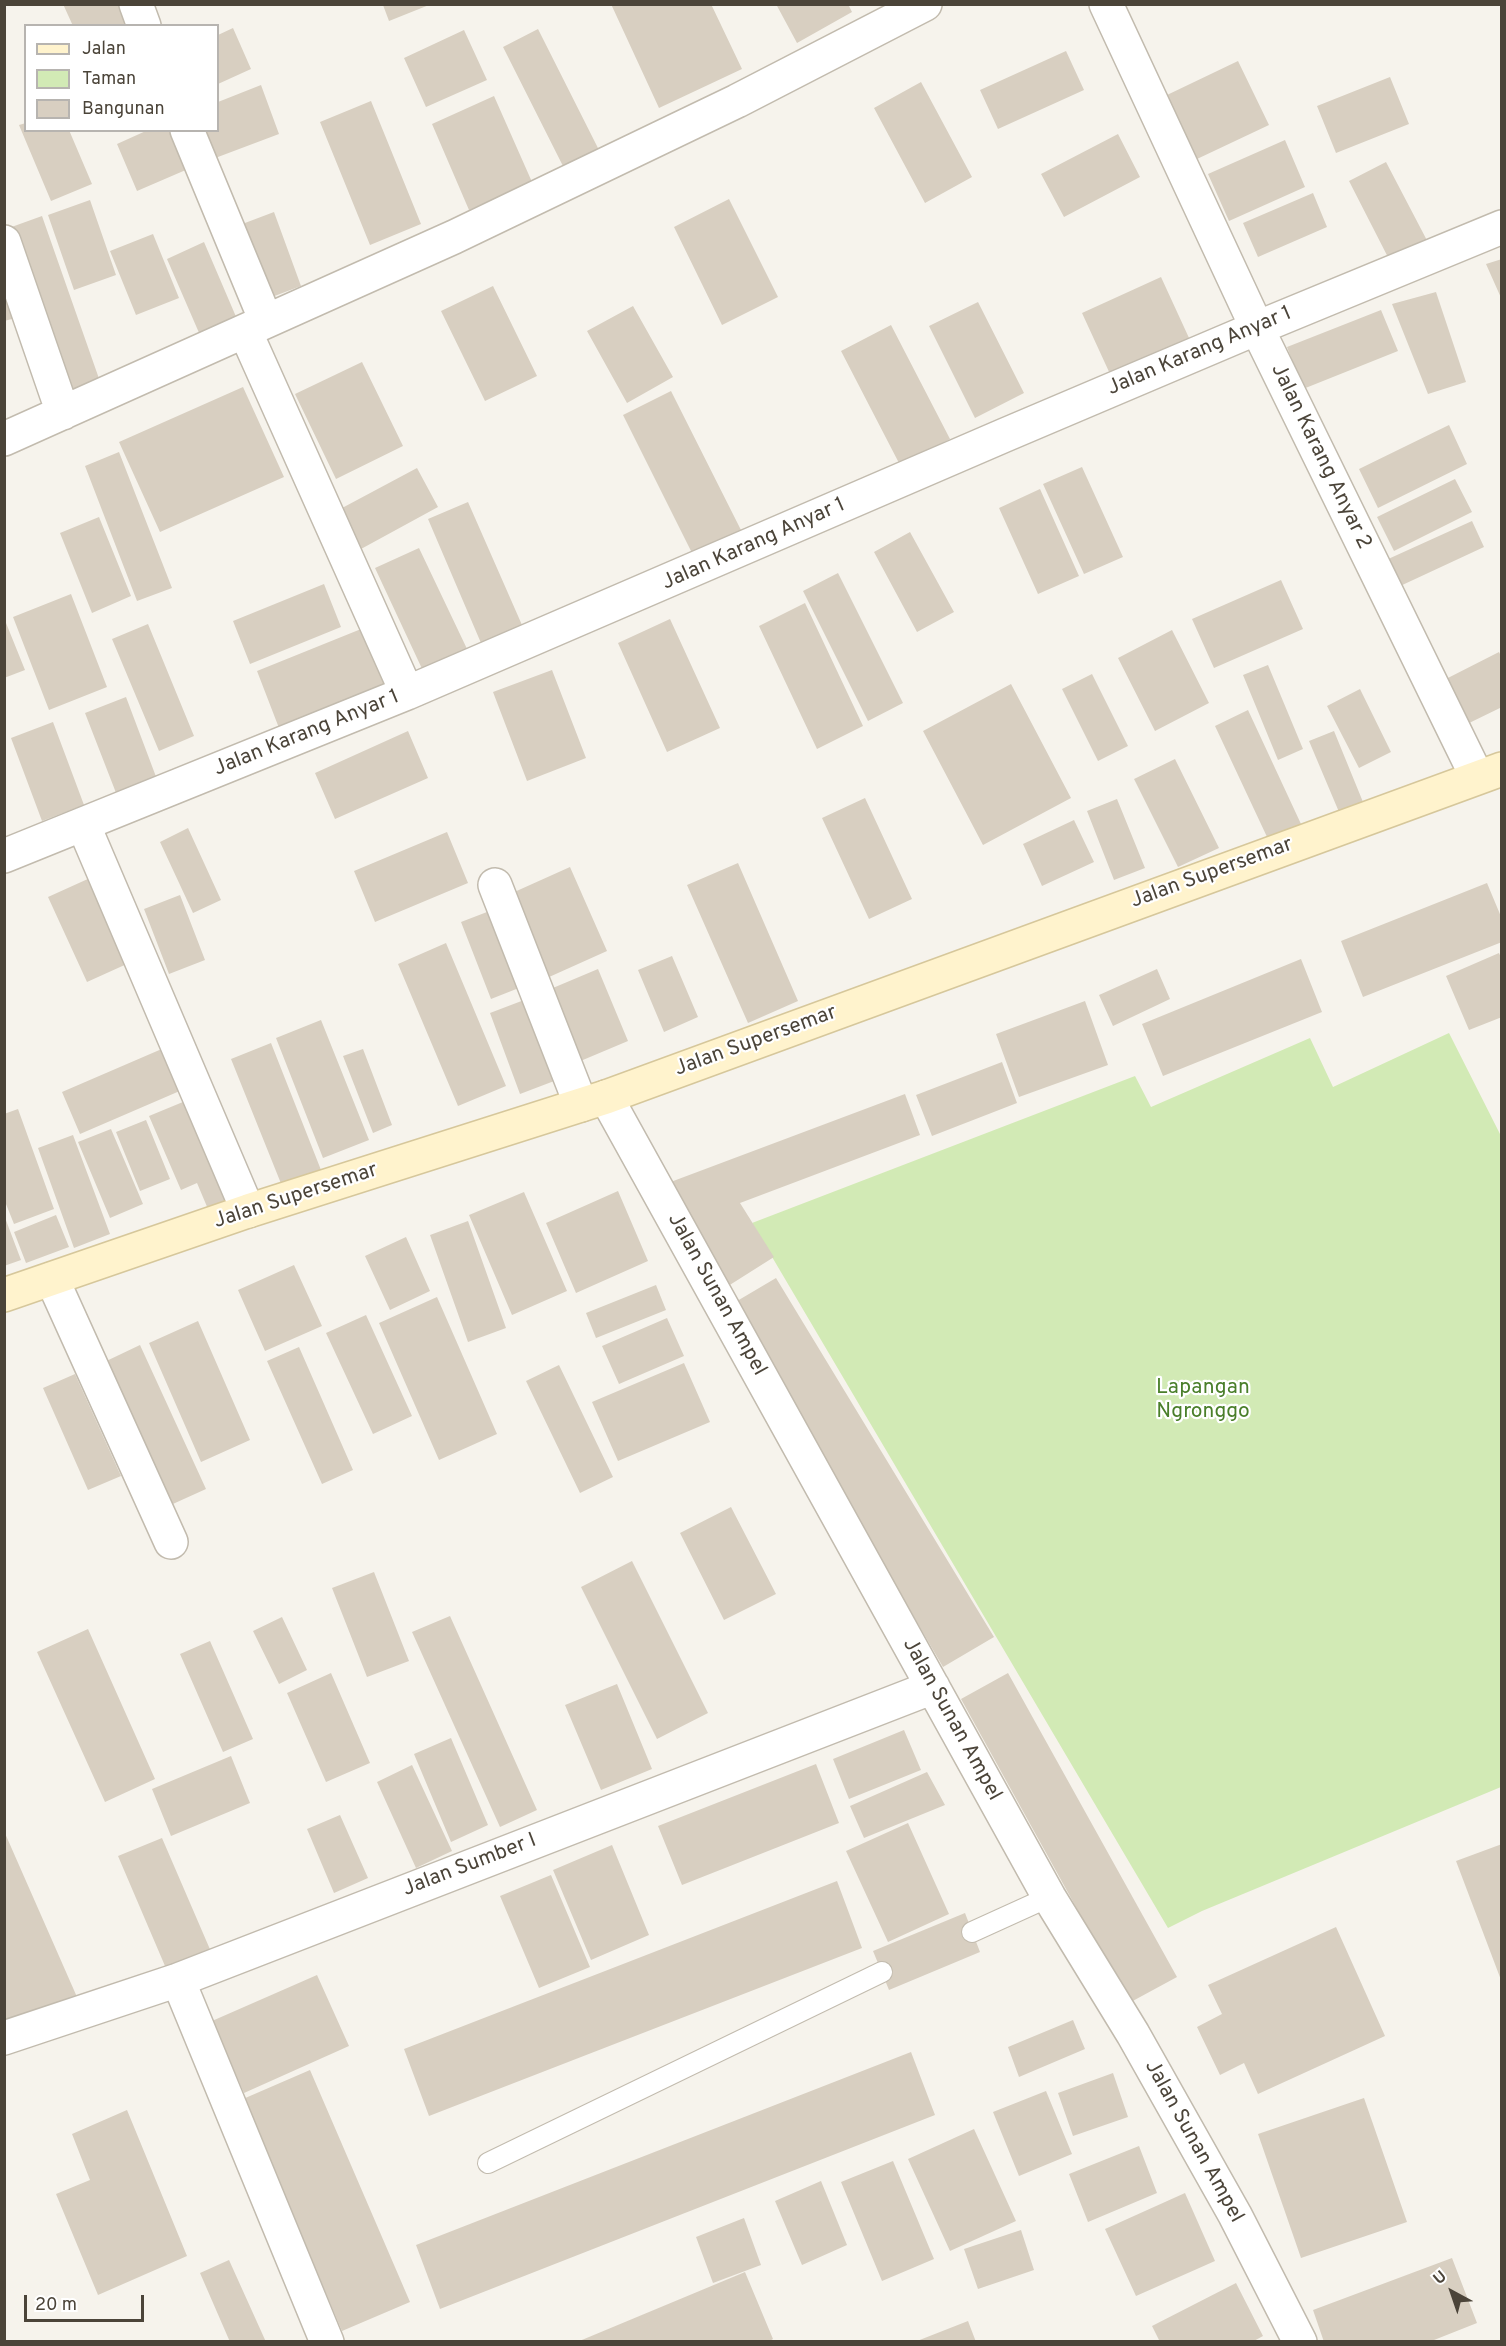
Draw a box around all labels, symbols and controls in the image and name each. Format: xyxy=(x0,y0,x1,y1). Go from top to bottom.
legend xyxy=(24,24,219,132)
text: Jalan xyxy=(82,38,126,61)
text: Taman xyxy=(82,68,136,91)
text: Bangunan xyxy=(82,98,165,121)
street label: Jalan Karang Anyar 1 xyxy=(1104,302,1296,402)
street label: Jalan Karang Anyar 2 xyxy=(1264,360,1376,554)
street label: Jalan Karang Anyar 1 xyxy=(658,493,850,597)
street label: Jalan Karang Anyar 1 xyxy=(211,685,403,783)
street label: Jalan Supersemar xyxy=(1127,833,1297,915)
street label: Jalan Supersemar xyxy=(671,1001,841,1083)
street label: Jalan Supersemar xyxy=(211,1159,381,1235)
street label: Jalan Sunan Ampel xyxy=(661,1209,771,1381)
park label: Lapangan Ngronggo xyxy=(1156,1376,1250,1426)
street label: Jalan Sunan Ampel xyxy=(896,1634,1006,1806)
street label: Jalan Sumber I xyxy=(400,1829,540,1903)
street label: Jalan Sunan Ampel xyxy=(1138,2056,1248,2228)
north arrow xyxy=(1422,2262,1482,2322)
text: U xyxy=(1430,2267,1451,2290)
scale bar xyxy=(27,2283,147,2321)
text: 20 m xyxy=(35,2294,77,2317)

